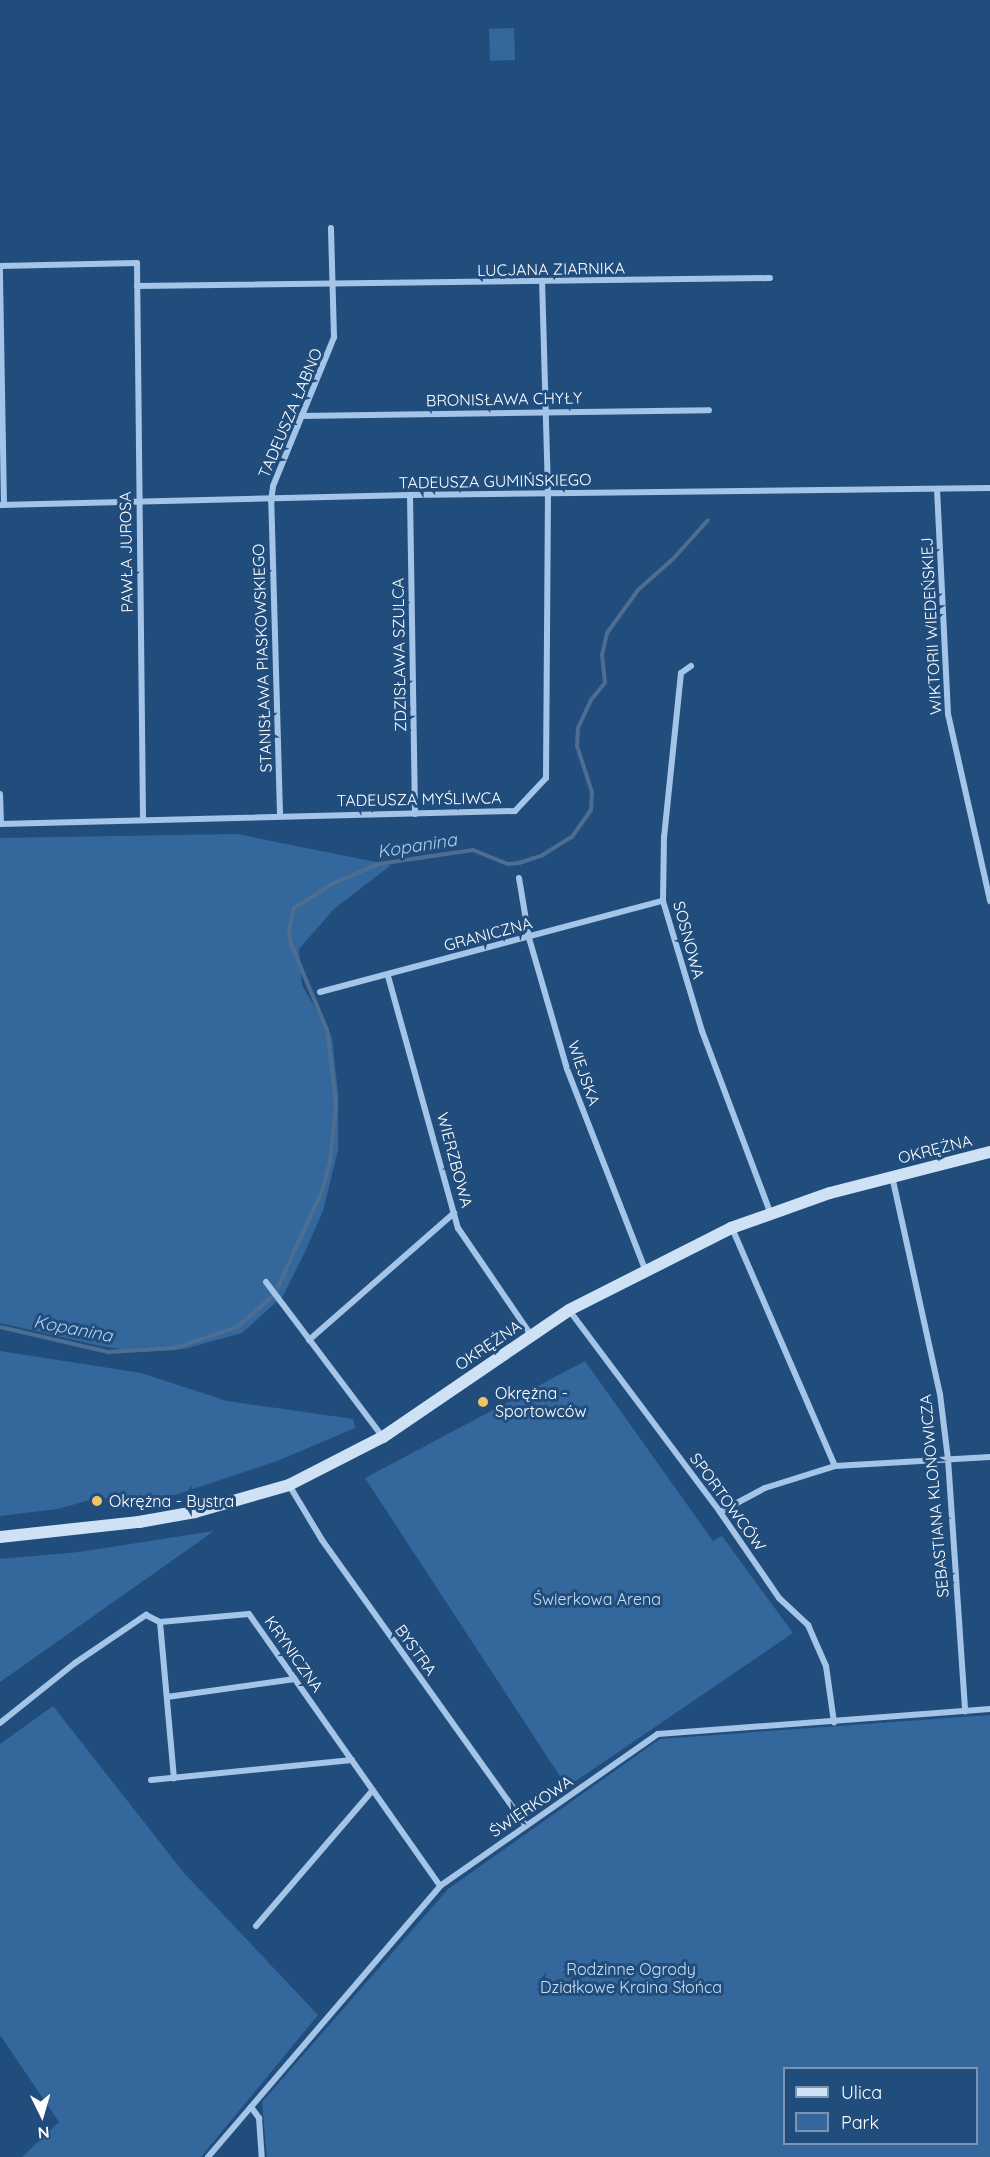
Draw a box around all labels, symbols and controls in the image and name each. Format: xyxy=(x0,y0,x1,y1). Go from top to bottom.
street label: LUCJANA ZIARNIKA xyxy=(477,258,625,280)
street label: TADEUSZA ŁABNO xyxy=(254,345,326,481)
street label: BRONISŁAWA CHYŁY xyxy=(426,388,582,410)
street label: TADEUSZA GUMIŃSKIEGO xyxy=(398,470,592,492)
street label: PAWŁA JUROSA xyxy=(115,491,137,613)
street label: WIKTORII WIEDEŃSKIEJ xyxy=(917,537,945,715)
street label: STANISŁAWA PIASKOWSKIEGO xyxy=(248,543,276,773)
street label: ZDZISŁAWA SZULCA xyxy=(388,578,410,732)
street label: TADEUSZA MYŚLIWCA xyxy=(336,788,502,810)
water label: Kopanina xyxy=(376,829,458,863)
street label: SOSNOWA xyxy=(669,899,709,981)
street label: GRANICZNA xyxy=(442,913,534,955)
street label: WIEJSKA xyxy=(564,1038,604,1108)
street label: WIERZBOWA xyxy=(433,1110,477,1210)
street label: OKRĘŻNA xyxy=(896,1131,974,1167)
water label: Kopanina xyxy=(32,1311,114,1347)
street label: OKRĘŻNA xyxy=(451,1316,525,1374)
place label: Okrężna - Sportowców xyxy=(495,1383,587,1421)
street label: SEBASTIANA KLONOWICZA xyxy=(916,1394,952,1598)
marker: Okrężna - Sportowców xyxy=(476,1395,490,1409)
street label: SPORTOWCÓW xyxy=(686,1449,770,1555)
place label: Okrężna - Bystra xyxy=(109,1491,234,1511)
marker: Okrężna - Bystra xyxy=(90,1494,104,1508)
park label: Świerkowa Arena xyxy=(533,1589,661,1609)
street label: KRYNICZNA xyxy=(261,1612,327,1696)
street label: BYSTRA xyxy=(391,1621,441,1679)
street label: ŚWIERKOWA xyxy=(486,1771,576,1841)
park label: Rodzinne Ogrody Działkowe Kraina Słońca xyxy=(540,1959,722,1997)
legend xyxy=(783,2067,978,2145)
text: Ulica xyxy=(841,2081,882,2104)
north arrow xyxy=(12,2085,72,2145)
text: Park xyxy=(841,2111,879,2134)
text: N xyxy=(37,2122,50,2143)

